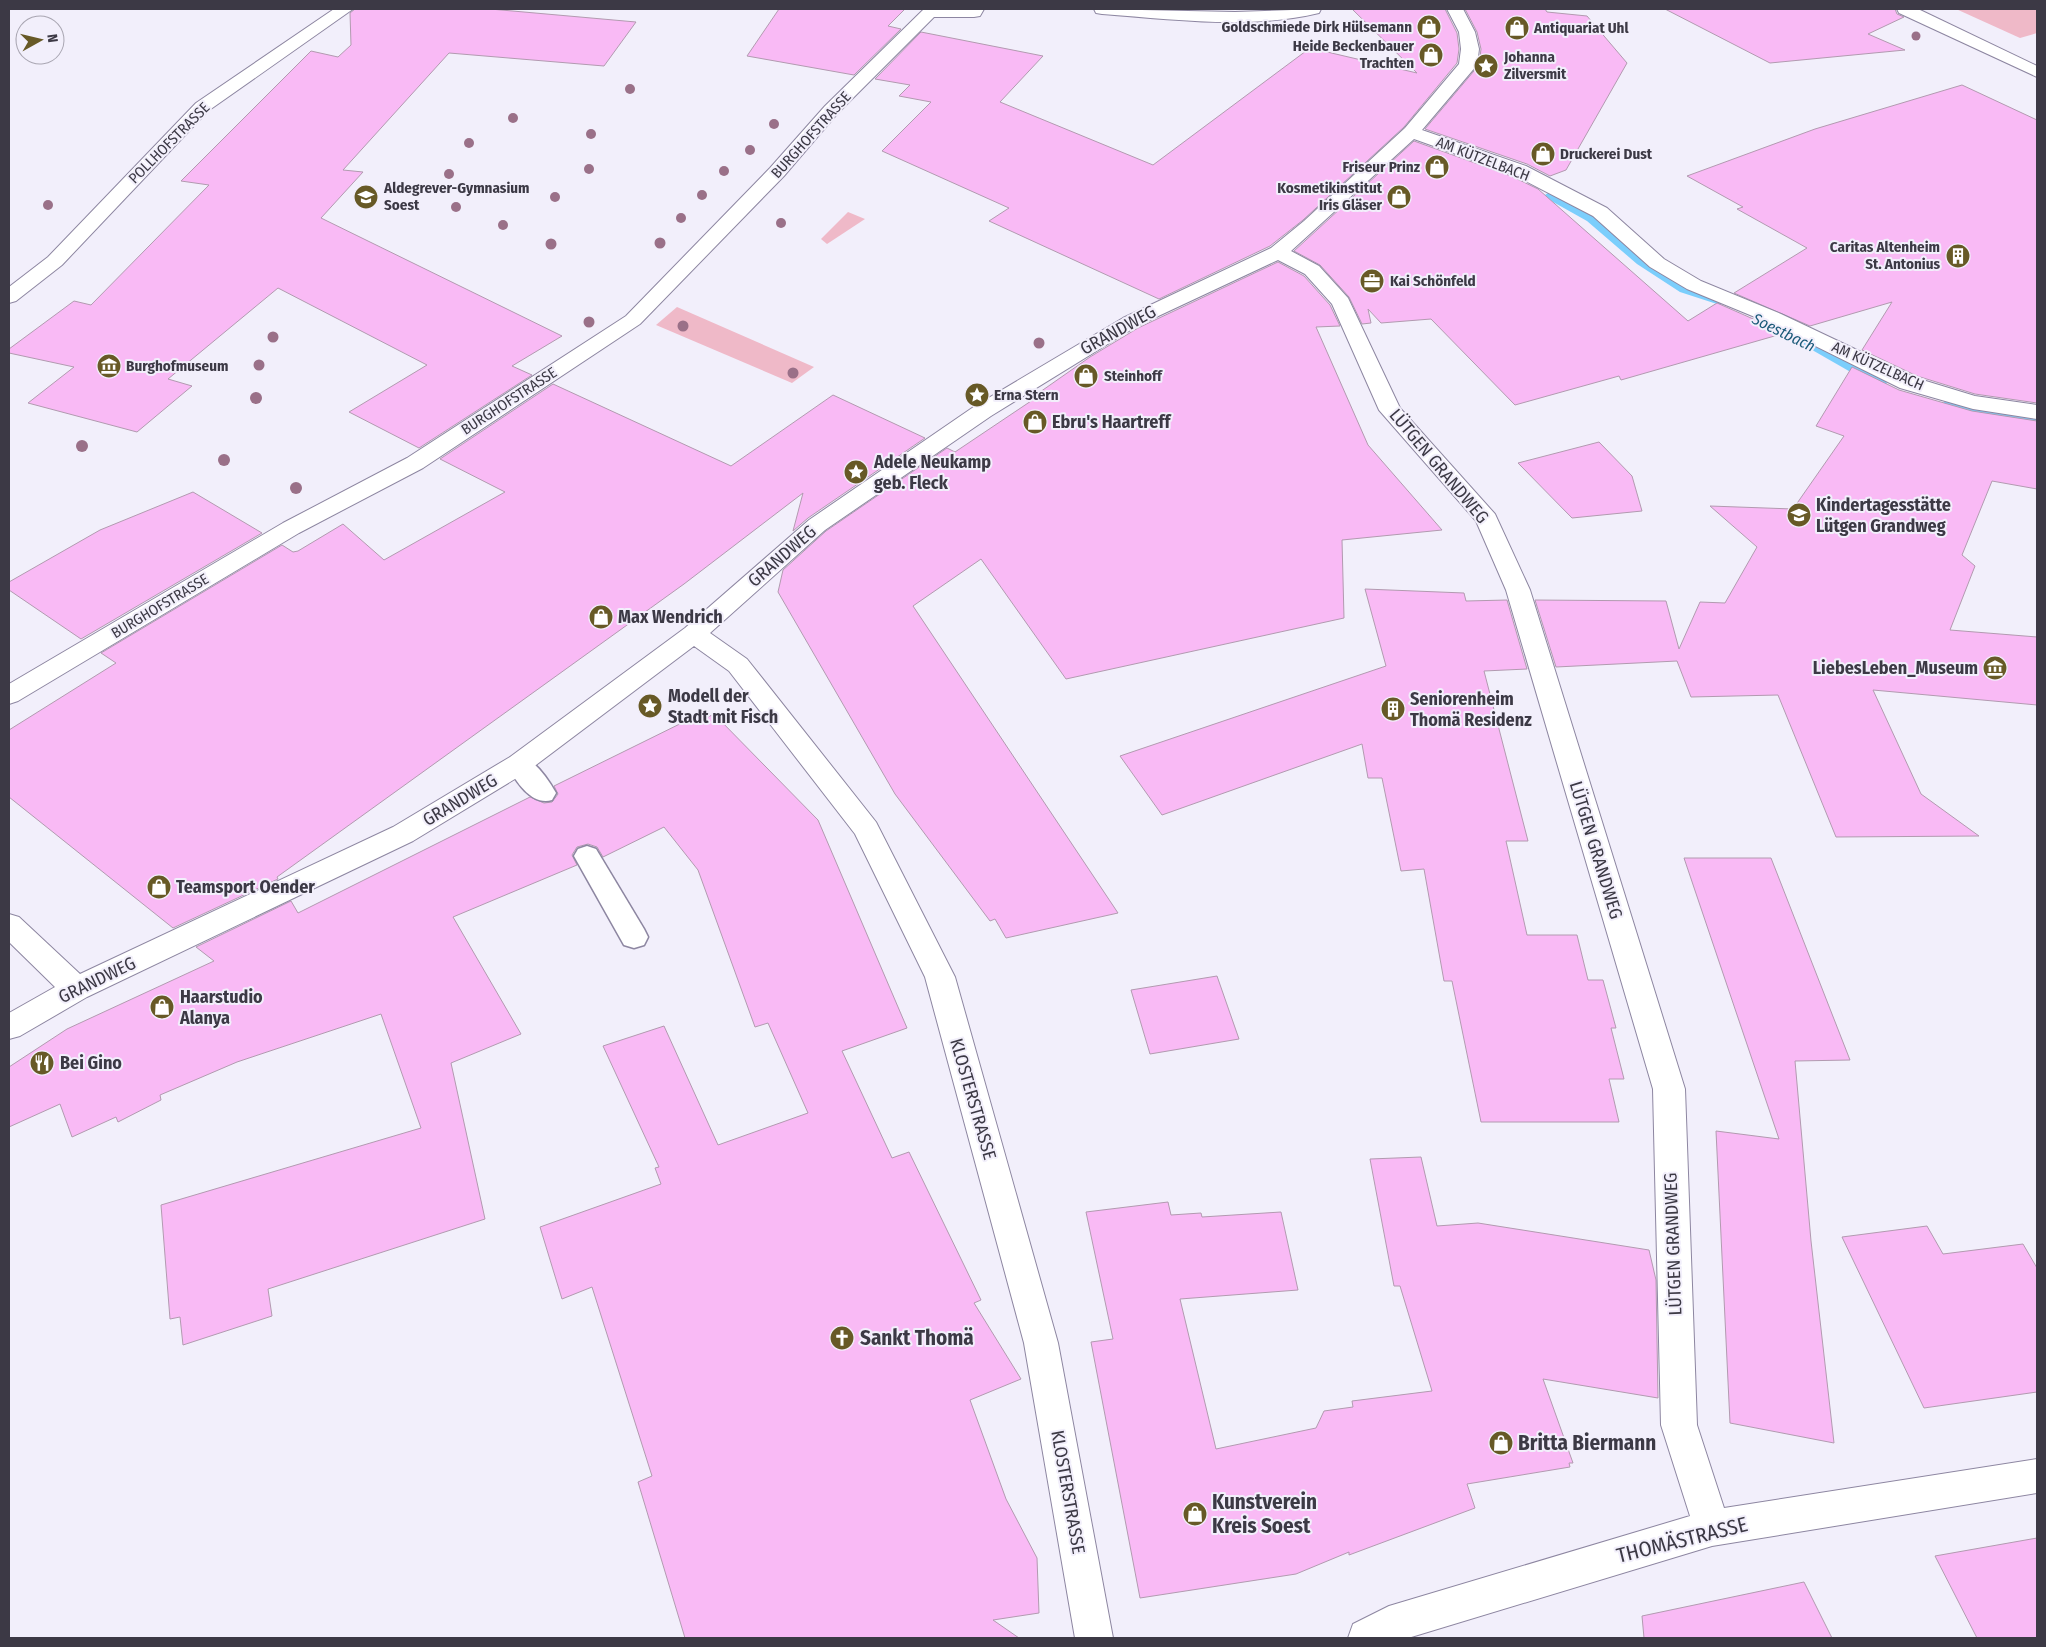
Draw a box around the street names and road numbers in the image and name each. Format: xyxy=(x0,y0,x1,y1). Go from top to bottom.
street label: BURGHOFSTRASSE xyxy=(767,88,855,182)
street label: POLLHOFSTRASSE xyxy=(125,99,213,187)
street label: AM KÜTZELBACH xyxy=(1434,133,1532,185)
street label: GRANDWEG xyxy=(1076,300,1160,360)
street label: AM KÜTZELBACH xyxy=(1829,338,1927,394)
street label: BURGHOFSTRASSE xyxy=(458,363,560,439)
street label: LÜTGEN GRANDWEG xyxy=(1385,404,1493,528)
street label: GRANDWEG xyxy=(743,520,821,592)
street label: BURGHOFSTRASSE xyxy=(108,570,212,642)
street label: GRANDWEG xyxy=(419,769,501,831)
street label: LÜTGEN GRANDWEG xyxy=(1565,779,1627,921)
street label: GRANDWEG xyxy=(55,952,139,1008)
street label: KLOSTERSTRASSE xyxy=(945,1036,1001,1162)
street label: LÜTGEN GRANDWEG xyxy=(1660,1172,1686,1316)
street label: KLOSTERSTRASSE xyxy=(1046,1428,1090,1556)
street label: THOMÄSTRASSE xyxy=(1614,1511,1750,1569)

